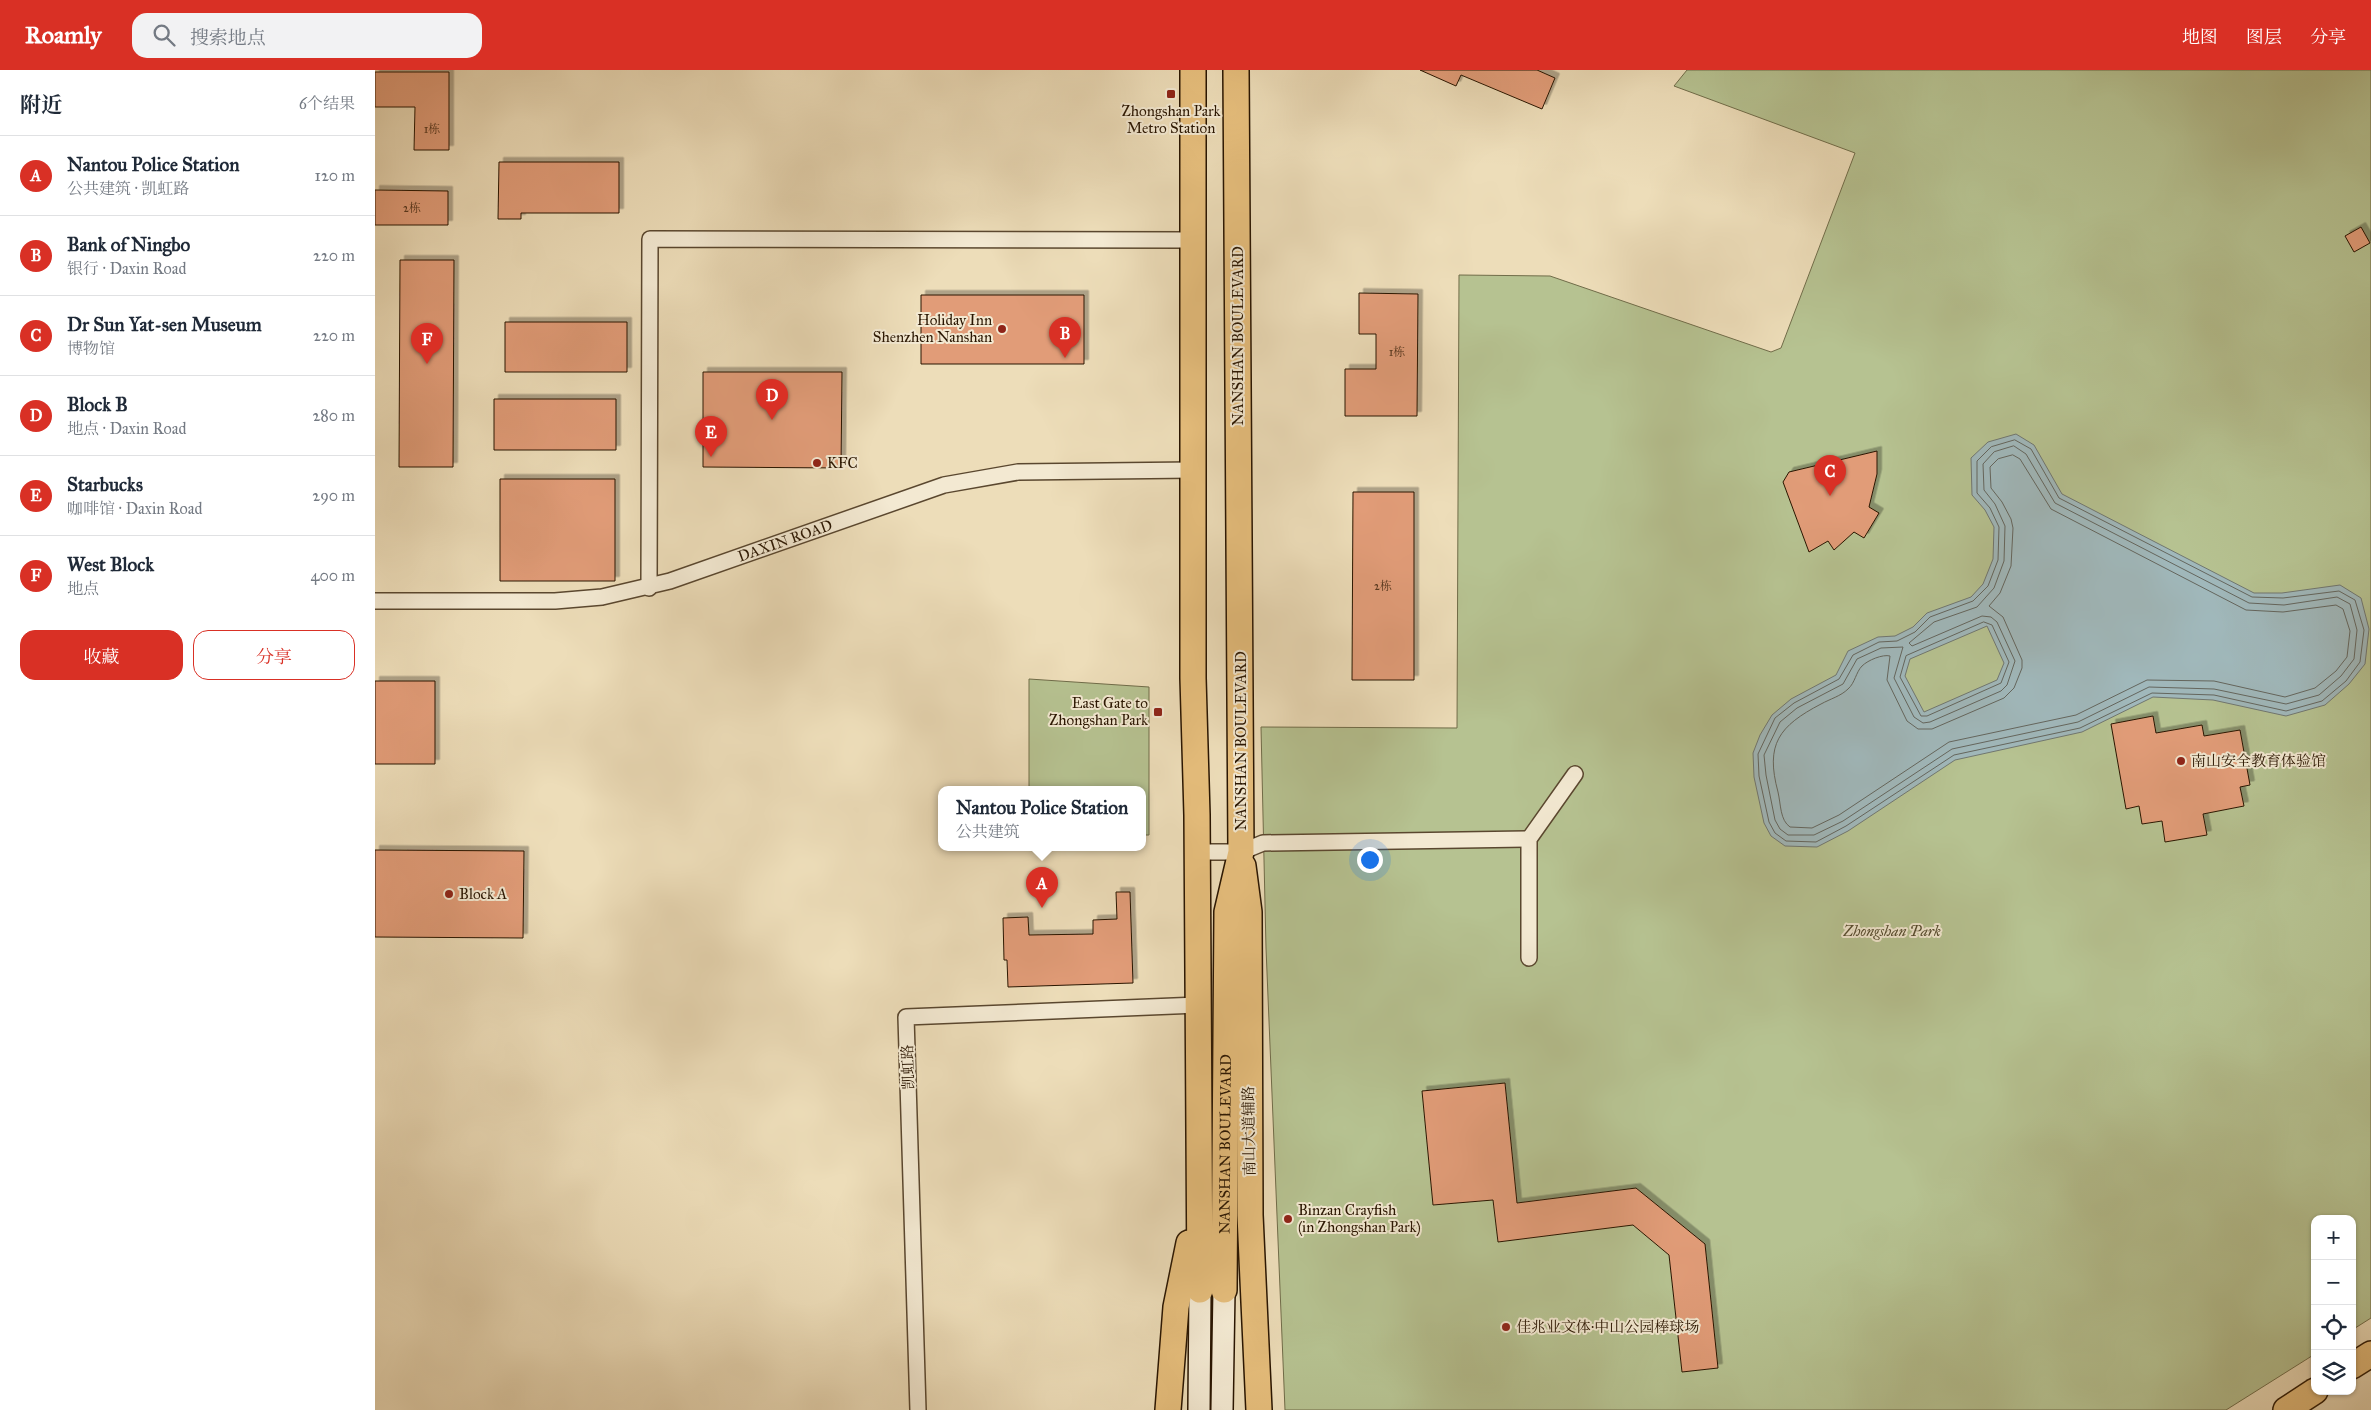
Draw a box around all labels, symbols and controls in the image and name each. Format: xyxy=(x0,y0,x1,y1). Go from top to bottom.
search box xyxy=(132,13,482,58)
text: Roamly xyxy=(25,20,102,50)
icon: search xyxy=(150,21,178,49)
text: 搜索地点 xyxy=(190,26,266,49)
text: 地图 xyxy=(2182,26,2218,48)
text: 图层 xyxy=(2246,26,2282,48)
text: 分享 xyxy=(2310,26,2346,48)
marker: Zhongshan Park Metro Station xyxy=(1165,88,1177,100)
text: 附近 xyxy=(20,92,62,118)
text: 6个结果 xyxy=(299,94,355,113)
place label: Zhongshan Park Metro Station xyxy=(1121,102,1221,137)
house number: 1栋 xyxy=(424,122,440,136)
text: Nantou Police Station xyxy=(67,153,239,176)
text: A xyxy=(31,166,41,185)
text: 120 m xyxy=(315,166,355,185)
text: 公共建筑 · 凯虹路 xyxy=(67,179,189,198)
house number: 2栋 xyxy=(403,201,421,215)
text: Bank of Ningbo xyxy=(67,233,190,256)
text: B xyxy=(31,246,41,265)
text: 220 m xyxy=(313,246,355,265)
street label: NANSHAN BOULEVARD xyxy=(1229,246,1247,426)
text: 银行 · Daxin Road xyxy=(67,259,186,278)
place label: Holiday Inn Shenzhen Nanshan xyxy=(873,311,992,346)
text: Dr Sun Yat-sen Museum xyxy=(67,313,262,336)
pin: B xyxy=(1049,317,1081,358)
pin: F xyxy=(411,323,443,364)
marker: Holiday Inn Shenzhen Nanshan xyxy=(996,323,1008,335)
text: C xyxy=(31,326,41,345)
text: 220 m xyxy=(313,326,355,345)
text: 博物馆 xyxy=(67,339,115,358)
house number: 1栋 xyxy=(1389,345,1405,359)
pin: D xyxy=(756,379,788,420)
text: Block B xyxy=(67,393,128,416)
text: D xyxy=(30,406,42,425)
text: 280 m xyxy=(312,406,355,425)
pin: E xyxy=(695,416,727,457)
text: 地点 · Daxin Road xyxy=(67,419,186,438)
place label: KFC xyxy=(827,454,858,472)
pin: C xyxy=(1814,455,1846,496)
marker: KFC xyxy=(811,457,823,469)
text: Starbucks xyxy=(67,473,143,496)
text: E xyxy=(30,486,42,505)
text: 290 m xyxy=(312,486,355,505)
text: 咖啡馆 · Daxin Road xyxy=(67,499,202,518)
street label: DAXIN ROAD xyxy=(735,516,835,566)
text: West Block xyxy=(67,553,154,576)
text: F xyxy=(31,566,41,585)
text: 400 m xyxy=(311,566,355,585)
text: 地点 xyxy=(67,579,99,598)
house number: 2栋 xyxy=(1374,579,1392,593)
button: 收藏 xyxy=(20,630,183,680)
button: 分享 xyxy=(193,630,355,680)
street label: NANSHAN BOULEVARD xyxy=(1232,651,1250,831)
place label: East Gate to Zhongshan Park xyxy=(1049,694,1148,729)
marker: East Gate to Zhongshan Park xyxy=(1152,706,1164,718)
place label: 南山安全教育体验馆 xyxy=(2191,752,2326,770)
marker: 南山安全教育体验馆 xyxy=(2175,755,2187,767)
popup xyxy=(938,786,1146,851)
text: Nantou Police Station xyxy=(956,796,1128,819)
text: 公共建筑 xyxy=(956,822,1020,841)
your location xyxy=(1357,847,1383,873)
pin: A xyxy=(1026,867,1058,908)
place label: Block A xyxy=(459,885,507,903)
marker: Block A xyxy=(443,888,455,900)
park label: Zhongshan Park xyxy=(1842,922,1941,940)
street label: 凯虹路 xyxy=(898,1044,918,1090)
street label: NANSHAN BOULEVARD xyxy=(1215,1054,1235,1234)
street label: 南山大道辅路 xyxy=(1239,1086,1259,1176)
place label: Binzan Crayfish (in Zhongshan Park) xyxy=(1298,1201,1421,1237)
marker: Binzan Crayfish (in Zhongshan Park) xyxy=(1282,1213,1294,1225)
map controls xyxy=(2311,1215,2356,1395)
button: + xyxy=(2311,1215,2356,1260)
button: − xyxy=(2311,1260,2356,1305)
button: locate xyxy=(2311,1305,2356,1350)
place label: 佳兆业文体·中山公园棒球场 xyxy=(1516,1318,1699,1336)
marker: 佳兆业文体·中山公园棒球场 xyxy=(1500,1321,1512,1333)
button: layers xyxy=(2311,1350,2356,1395)

